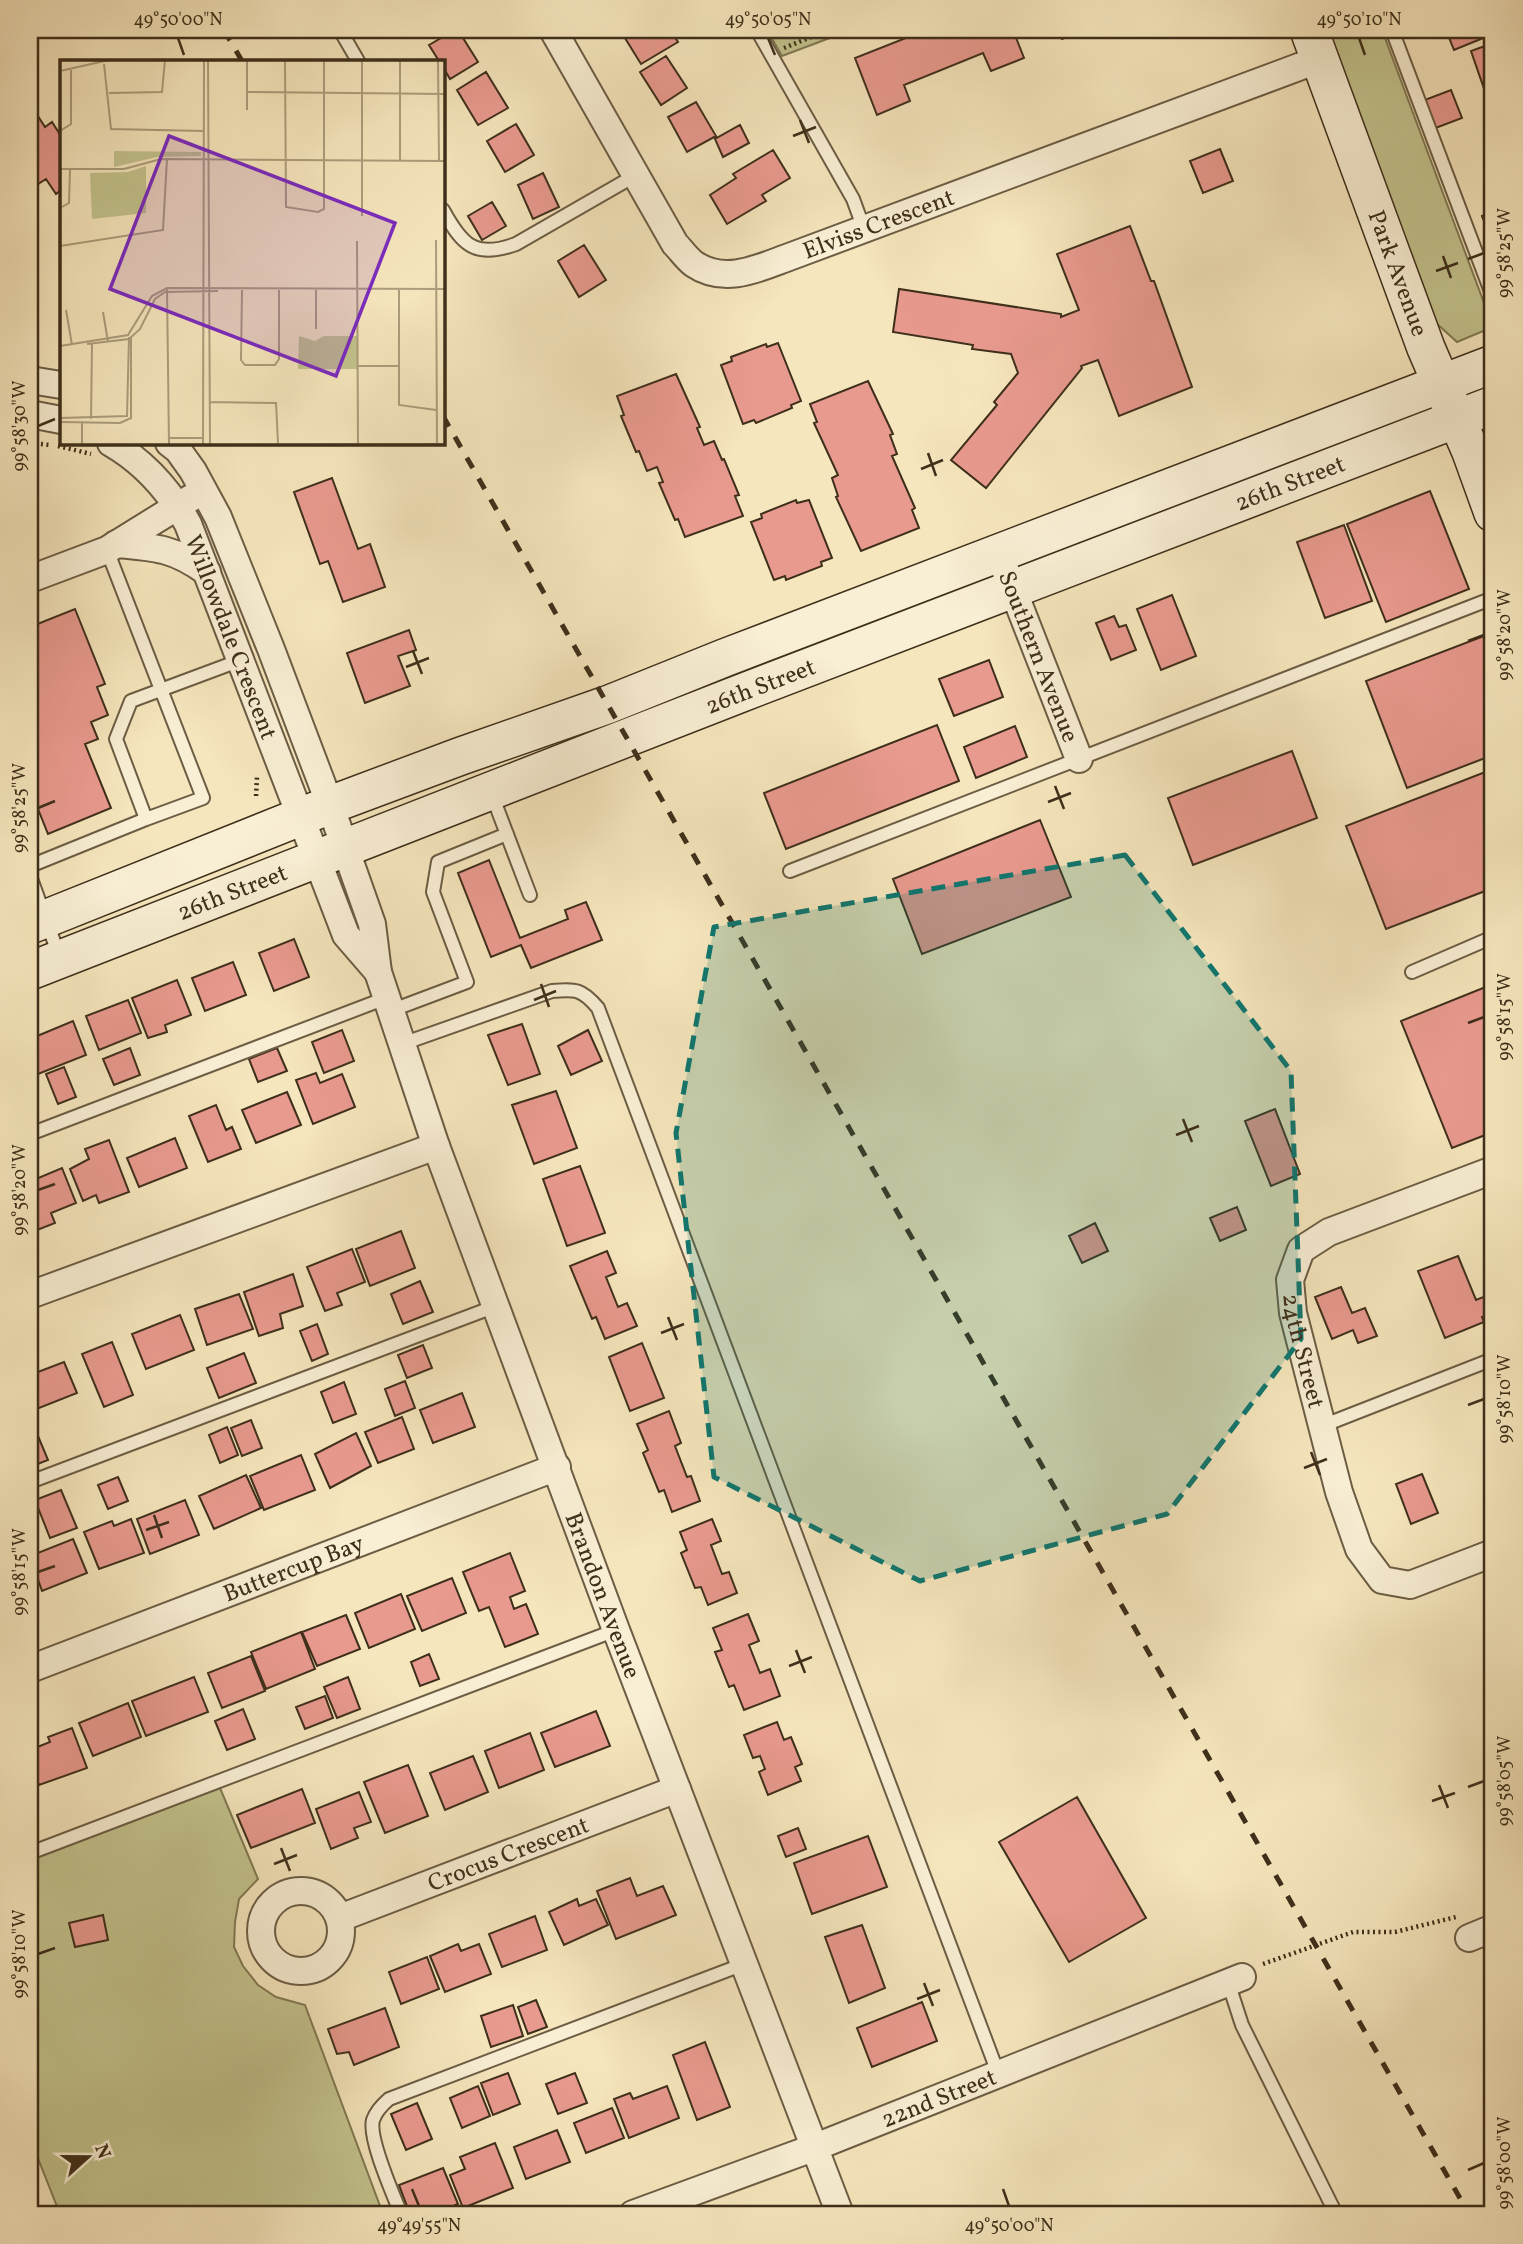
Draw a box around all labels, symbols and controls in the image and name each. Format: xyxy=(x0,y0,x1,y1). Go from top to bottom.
text: 49°50'00"N xyxy=(133,8,223,33)
text: 49°50'05"N xyxy=(725,8,811,33)
text: 49°50'10"N xyxy=(1316,8,1402,33)
inset map xyxy=(60,60,444,444)
street label: Elviss Crescent xyxy=(799,182,960,269)
street label: Park Avenue xyxy=(1358,206,1435,342)
text: 99°58'25"W xyxy=(1493,208,1518,298)
text: 99°58'30"W xyxy=(8,380,33,472)
street label: 26th Street xyxy=(1230,448,1351,521)
street label: Willowdale Crescent xyxy=(175,530,284,745)
street label: Southern Avenue xyxy=(988,566,1086,748)
text: 99°58'20"W xyxy=(1493,589,1518,681)
street label: 26th Street xyxy=(701,651,821,724)
text: 99°58'25"W xyxy=(8,763,33,853)
street label: 26th Street xyxy=(173,857,293,931)
text: 99°58'15"W xyxy=(1493,973,1518,1061)
text: 99°58'20"W xyxy=(8,1144,33,1236)
street label: 24th Street xyxy=(1272,1293,1332,1412)
text: 99°58'10"W xyxy=(1493,1354,1518,1444)
street label: Brandon Avenue xyxy=(555,1508,648,1684)
text: 99°58'15"W xyxy=(8,1528,33,1616)
street label: Buttercup Bay xyxy=(219,1528,369,1612)
text: 99°58'05"W xyxy=(1493,1736,1518,1826)
street label: Crocus Crescent xyxy=(423,1809,594,1902)
text: 99°58'10"W xyxy=(8,1909,33,1999)
street label: 22nd Street xyxy=(877,2061,1002,2138)
text: 99°58'00"W xyxy=(1493,2116,1518,2210)
north arrow xyxy=(52,2122,122,2192)
text: N xyxy=(87,2141,117,2163)
text: 49°49'55"N xyxy=(377,2214,461,2239)
text: 49°50'00"N xyxy=(964,2214,1054,2239)

